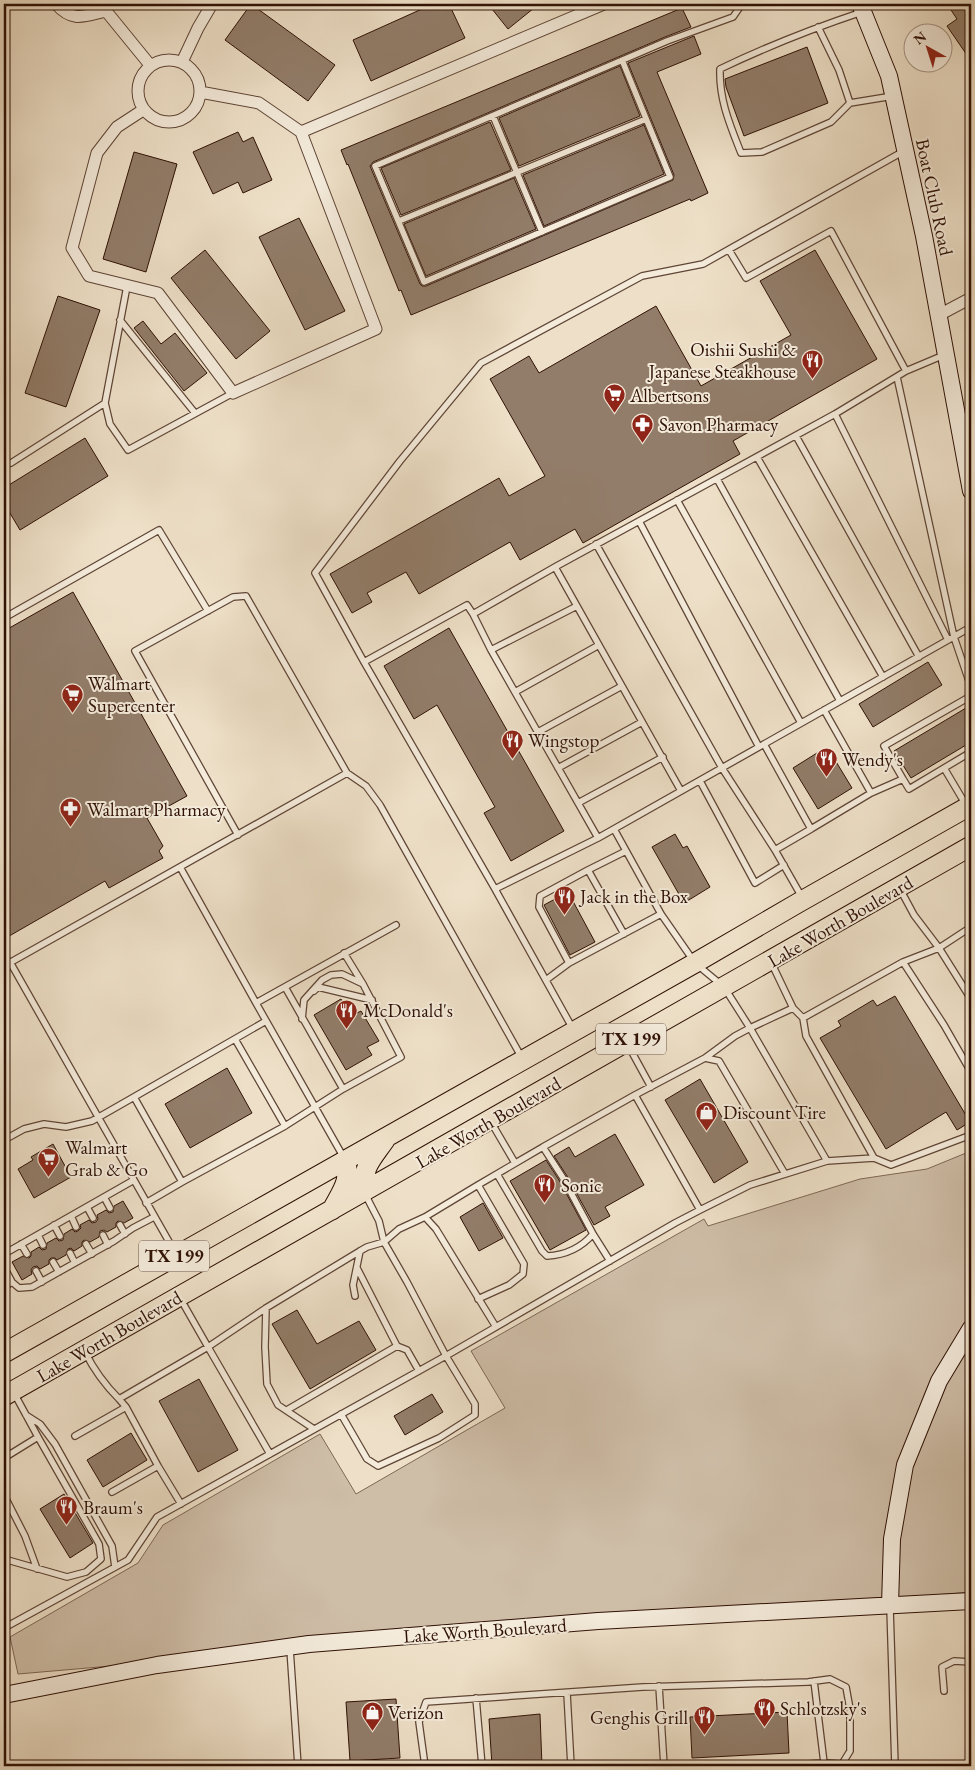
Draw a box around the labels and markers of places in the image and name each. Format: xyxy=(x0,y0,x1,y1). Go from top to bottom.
place label: Oishii Sushi & Japanese Steakhouse xyxy=(647,337,796,384)
restaurant icon: Oishii Sushi & Japanese Steakhouse xyxy=(800,348,824,379)
supermarket icon: Albertsons xyxy=(602,383,626,414)
place label: Albertsons xyxy=(629,383,709,408)
pharmacy icon: Savon Pharmacy xyxy=(631,412,655,443)
place label: Savon Pharmacy xyxy=(659,412,779,437)
place label: Walmart Supercenter xyxy=(88,671,176,718)
supermarket icon: Walmart Supercenter xyxy=(60,682,84,713)
restaurant icon: Wingstop xyxy=(500,728,524,759)
place label: Wingstop xyxy=(528,728,599,753)
restaurant icon: Wendy's xyxy=(814,747,838,778)
place label: Wendy's xyxy=(842,747,903,772)
pharmacy icon: Walmart Pharmacy xyxy=(59,797,83,828)
place label: Walmart Pharmacy xyxy=(87,797,226,822)
restaurant icon: Jack in the Box xyxy=(552,884,576,915)
place label: Jack in the Box xyxy=(578,884,689,909)
restaurant icon: McDonald's xyxy=(335,998,359,1029)
place label: McDonald's xyxy=(363,998,453,1023)
shop icon: Discount Tire xyxy=(695,1100,719,1131)
place label: Discount Tire xyxy=(723,1100,826,1125)
place label: Walmart Grab & Go xyxy=(65,1135,148,1182)
supermarket icon: Walmart Grab & Go xyxy=(37,1146,61,1177)
restaurant icon: Sonic xyxy=(533,1173,557,1204)
place label: Sonic xyxy=(561,1173,602,1198)
restaurant icon: Braum's xyxy=(55,1495,79,1526)
place label: Braum's xyxy=(83,1495,143,1520)
restaurant icon: Schlotzsky's xyxy=(752,1696,776,1727)
place label: Schlotzsky's xyxy=(780,1696,867,1721)
shop icon: Verizon xyxy=(360,1700,384,1731)
place label: Verizon xyxy=(388,1700,444,1725)
place label: Genghis Grill xyxy=(590,1705,688,1730)
restaurant icon: Genghis Grill xyxy=(692,1705,716,1736)

